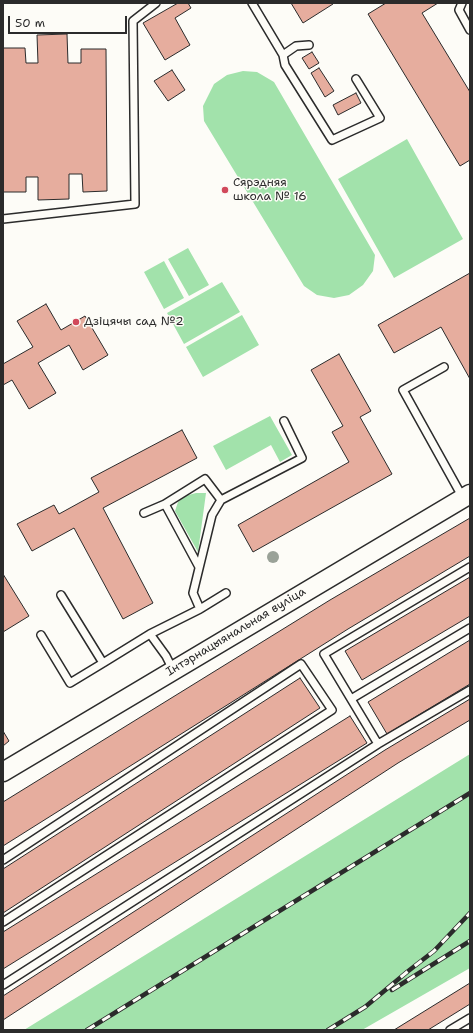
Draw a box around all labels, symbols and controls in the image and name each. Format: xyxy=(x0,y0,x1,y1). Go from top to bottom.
scale bar xyxy=(10,8,129,34)
text: 50 m xyxy=(15,15,45,31)
place label: Сярэдняя школа № 16 xyxy=(233,176,307,204)
marker: Сярэдняя школа № 16 xyxy=(220,185,230,195)
place label: Дзіцячы сад №2 xyxy=(84,315,184,329)
marker: Дзіцячы сад №2 xyxy=(71,317,81,327)
street label: Інтэрнацыянальная вуліца xyxy=(164,585,308,679)

